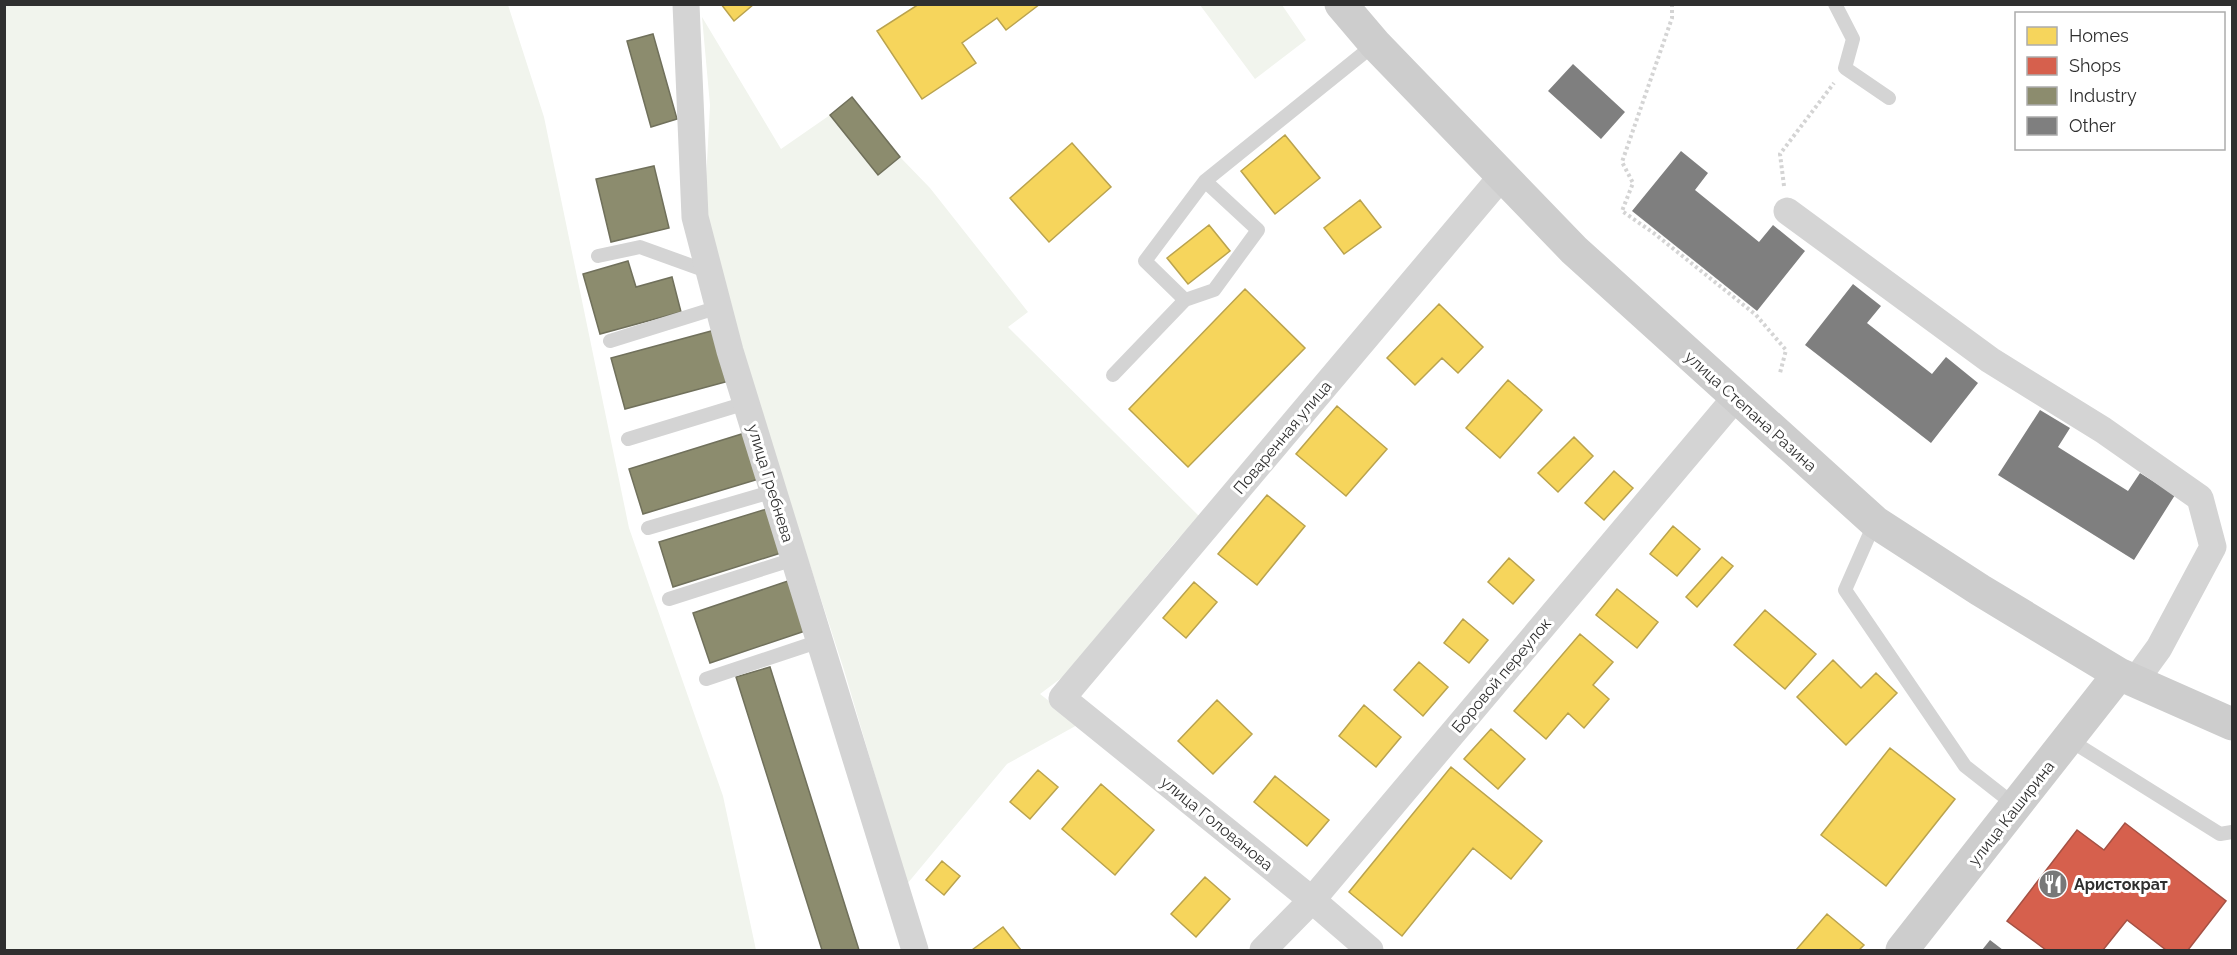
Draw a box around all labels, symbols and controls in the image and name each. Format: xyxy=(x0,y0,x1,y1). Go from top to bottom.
legend xyxy=(2015,12,2225,150)
text: Homes xyxy=(2069,25,2129,46)
text: Shops xyxy=(2069,55,2121,76)
text: Industry xyxy=(2069,85,2137,106)
text: Other xyxy=(2069,115,2117,136)
street label: улица Степана Разина xyxy=(1681,347,1820,476)
street label: Поваренная улица xyxy=(1229,377,1335,498)
street label: улица Гребнева xyxy=(744,422,798,545)
street label: Боровой переулок xyxy=(1448,614,1555,737)
street label: улица Каширина xyxy=(1965,757,2058,870)
street label: улица Голованова xyxy=(1157,772,1277,875)
restaurant icon: Аристократ xyxy=(2037,868,2069,900)
place label: Аристократ xyxy=(2074,875,2168,894)

